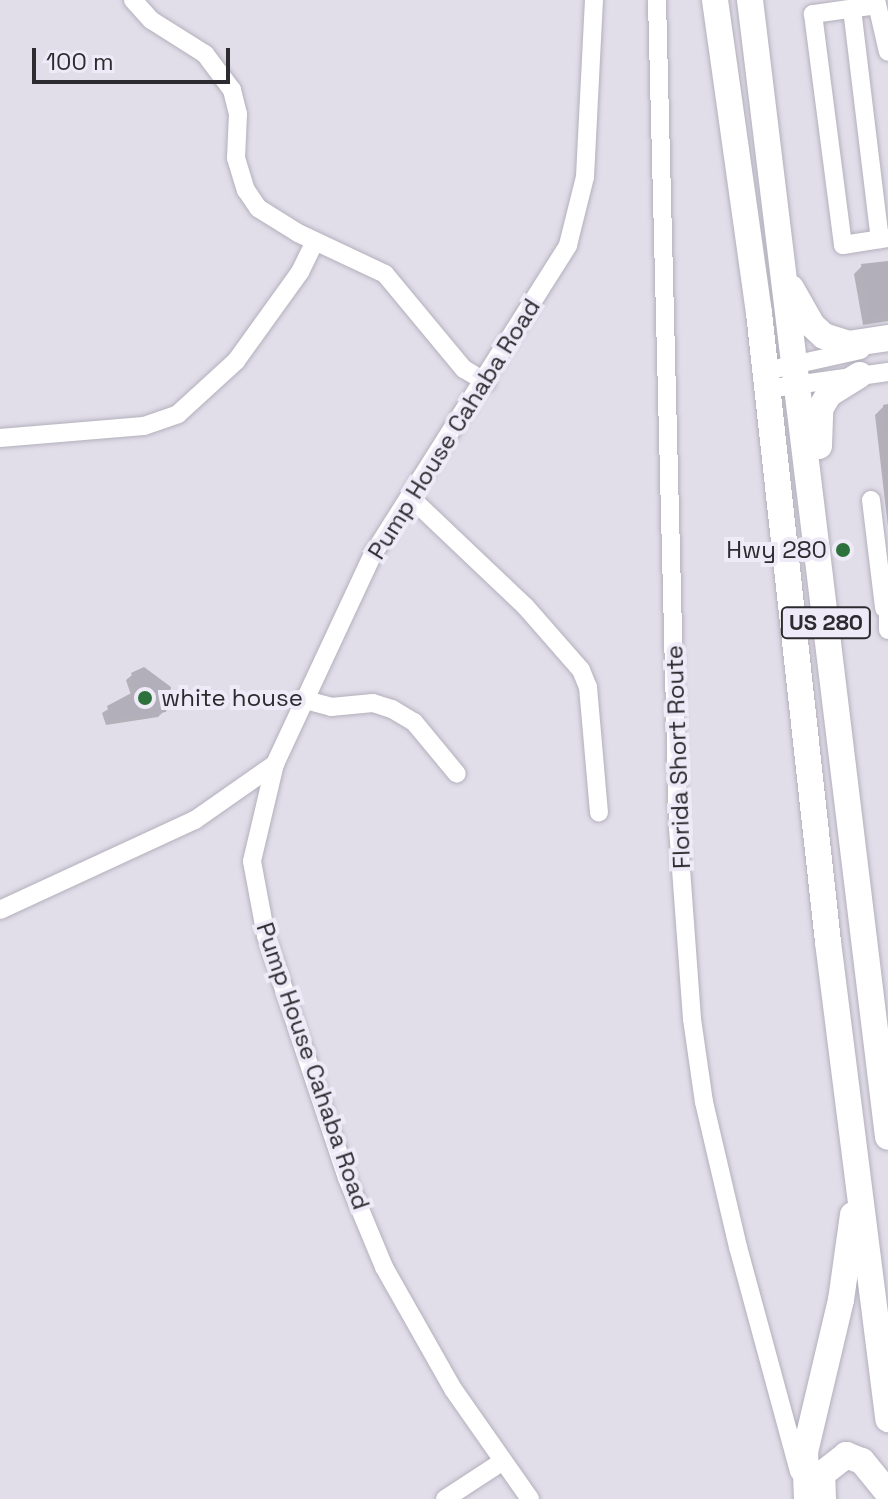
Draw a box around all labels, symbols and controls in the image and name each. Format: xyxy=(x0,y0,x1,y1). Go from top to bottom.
scale bar xyxy=(36,32,234,82)
text: 100 m xyxy=(46,46,114,77)
street label: Pump House Cahaba Road xyxy=(362,293,546,565)
place label: Hwy 280 xyxy=(726,536,827,564)
marker: Hwy 280 xyxy=(834,541,852,559)
road number: US 280 xyxy=(780,605,872,641)
street label: Florida Short Route xyxy=(660,645,696,869)
place label: white house xyxy=(161,684,303,712)
marker: white house xyxy=(136,689,154,707)
street label: Pump House Cahaba Road xyxy=(250,919,376,1213)

